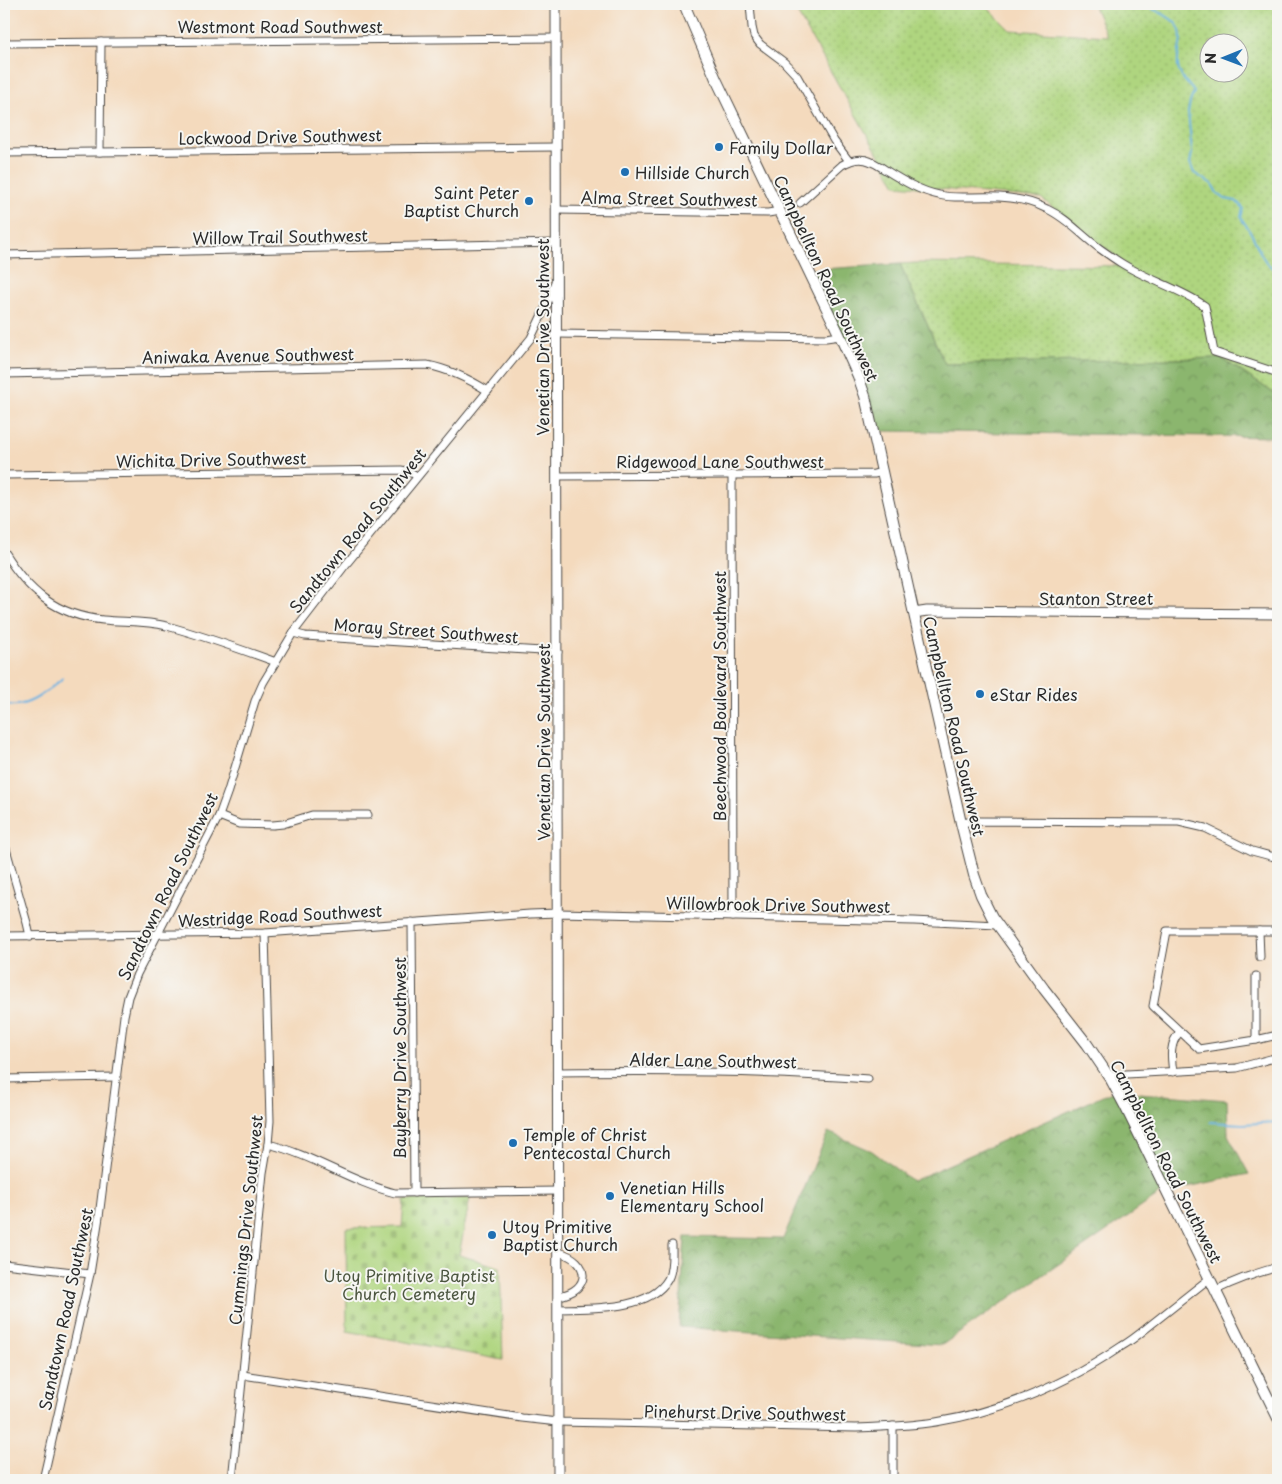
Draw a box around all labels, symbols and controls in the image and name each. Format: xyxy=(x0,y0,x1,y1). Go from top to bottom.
street label: Westmont Road Southwest xyxy=(177,14,383,38)
north arrow xyxy=(1200,32,1250,82)
text: N xyxy=(1200,53,1221,64)
street label: Lockwood Drive Southwest xyxy=(178,122,382,150)
place label: Family Dollar xyxy=(729,135,834,159)
marker: Family Dollar xyxy=(713,141,725,153)
place label: Hillside Church xyxy=(635,160,749,184)
marker: Hillside Church xyxy=(619,166,631,178)
street label: Campbellton Road Southwest xyxy=(768,171,886,385)
place label: Saint Peter Baptist Church xyxy=(403,180,520,222)
street label: Alma Street Southwest xyxy=(580,184,758,212)
marker: Saint Peter Baptist Church xyxy=(523,195,535,207)
street label: Willow Trail Southwest xyxy=(192,222,368,250)
street label: Venetian Drive Southwest xyxy=(530,238,554,436)
street label: Aniwaka Avenue Southwest xyxy=(142,341,354,369)
street label: Sandtown Road Southwest xyxy=(283,442,431,618)
street label: Wichita Drive Southwest xyxy=(116,445,306,473)
street label: Ridgewood Lane Southwest xyxy=(616,449,824,473)
street label: Beechwood Boulevard Southwest xyxy=(707,571,731,821)
street label: Stanton Street xyxy=(1039,586,1154,610)
street label: Moray Street Southwest xyxy=(333,612,519,648)
street label: Campbellton Road Southwest xyxy=(918,613,992,839)
street label: Venetian Drive Southwest xyxy=(531,643,555,841)
place label: eStar Rides xyxy=(990,682,1078,706)
marker: eStar Rides xyxy=(974,688,986,700)
street label: Sandtown Road Southwest xyxy=(111,788,223,984)
street label: Willowbrook Drive Southwest xyxy=(666,890,890,918)
street label: Westridge Road Southwest xyxy=(177,898,383,932)
street label: Bayberry Drive Southwest xyxy=(387,957,411,1159)
street label: Alder Lane Southwest xyxy=(629,1047,797,1073)
street label: Campbellton Road Southwest xyxy=(1105,1055,1229,1267)
street label: Cummings Drive Southwest xyxy=(222,1114,268,1326)
place label: Temple of Christ Pentecostal Church xyxy=(523,1122,671,1164)
marker: Temple of Christ Pentecostal Church xyxy=(507,1137,519,1149)
place label: Venetian Hills Elementary School xyxy=(620,1175,764,1217)
marker: Venetian Hills Elementary School xyxy=(604,1190,616,1202)
street label: Sandtown Road Southwest xyxy=(32,1206,98,1412)
place label: Utoy Primitive Baptist Church xyxy=(502,1214,618,1256)
marker: Utoy Primitive Baptist Church xyxy=(486,1229,498,1241)
park label: Utoy Primitive Baptist Church Cemetery xyxy=(323,1263,495,1305)
street label: Pinehurst Drive Southwest xyxy=(644,1398,846,1426)

